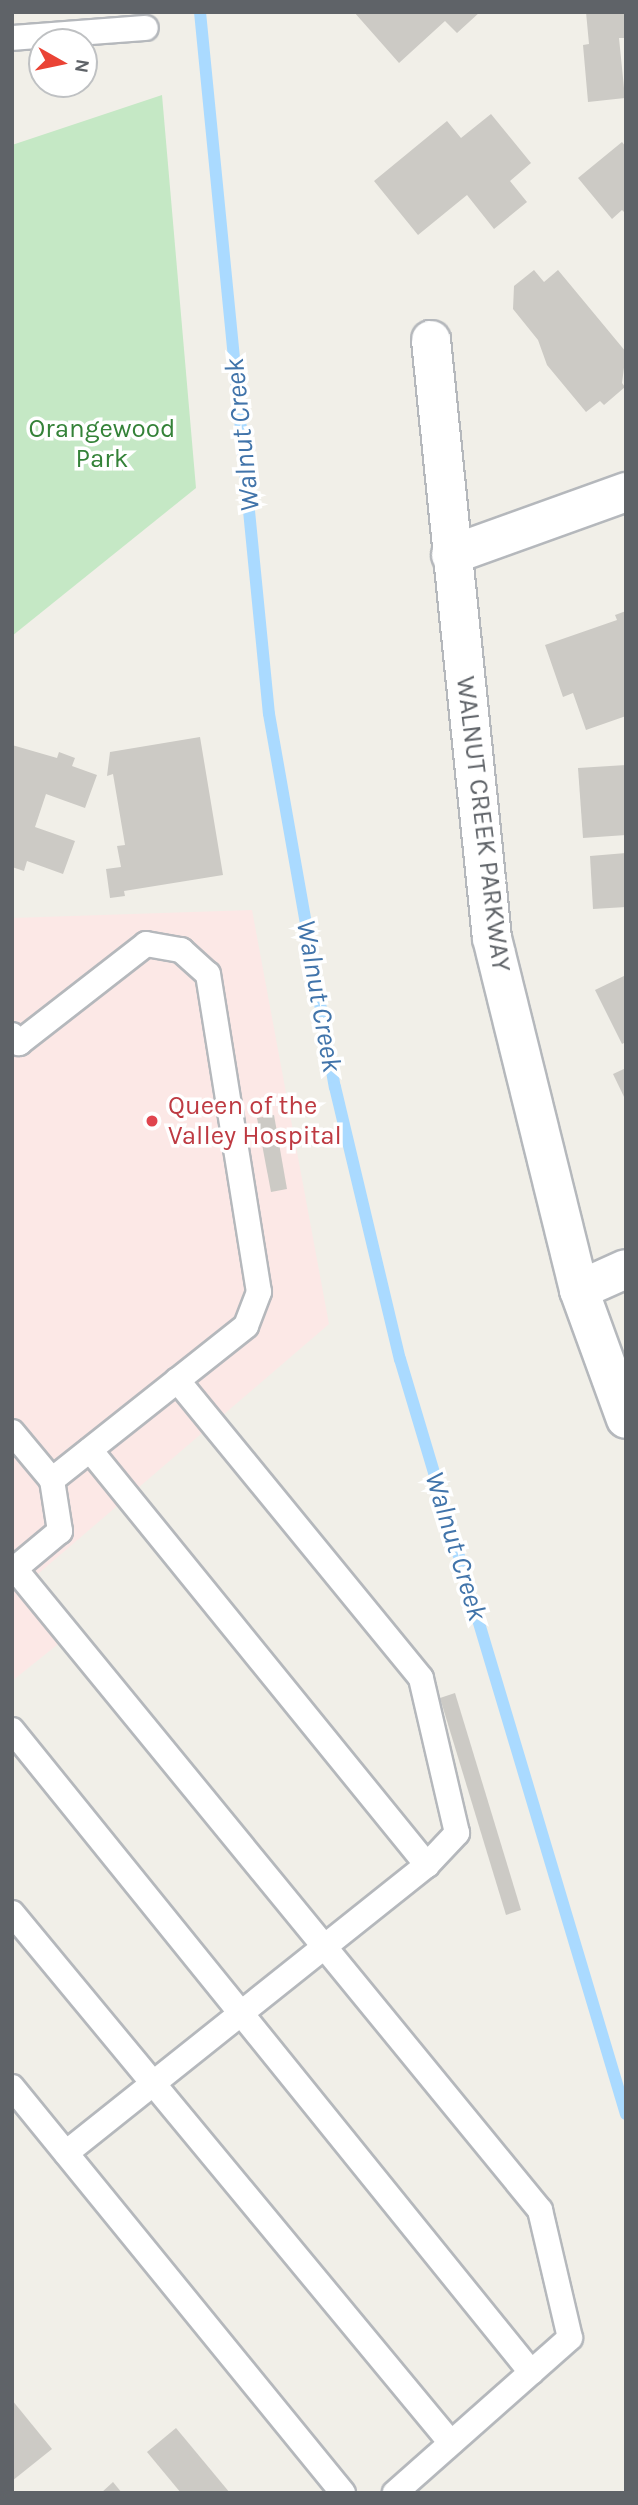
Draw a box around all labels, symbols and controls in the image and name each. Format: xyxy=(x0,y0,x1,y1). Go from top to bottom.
north arrow xyxy=(28,28,98,98)
text: N xyxy=(70,58,94,74)
water label: Walnut Creek xyxy=(217,357,267,513)
park label: Orangewood Park xyxy=(29,413,175,474)
street label: WALNUT CREEK PARKWAY xyxy=(449,674,517,974)
water label: Walnut Creek xyxy=(289,917,349,1075)
place label: Queen of the Valley Hospital xyxy=(168,1090,342,1152)
marker: Queen of the Valley Hospital xyxy=(142,1111,162,1131)
water label: Walnut Creek xyxy=(417,1467,495,1625)

